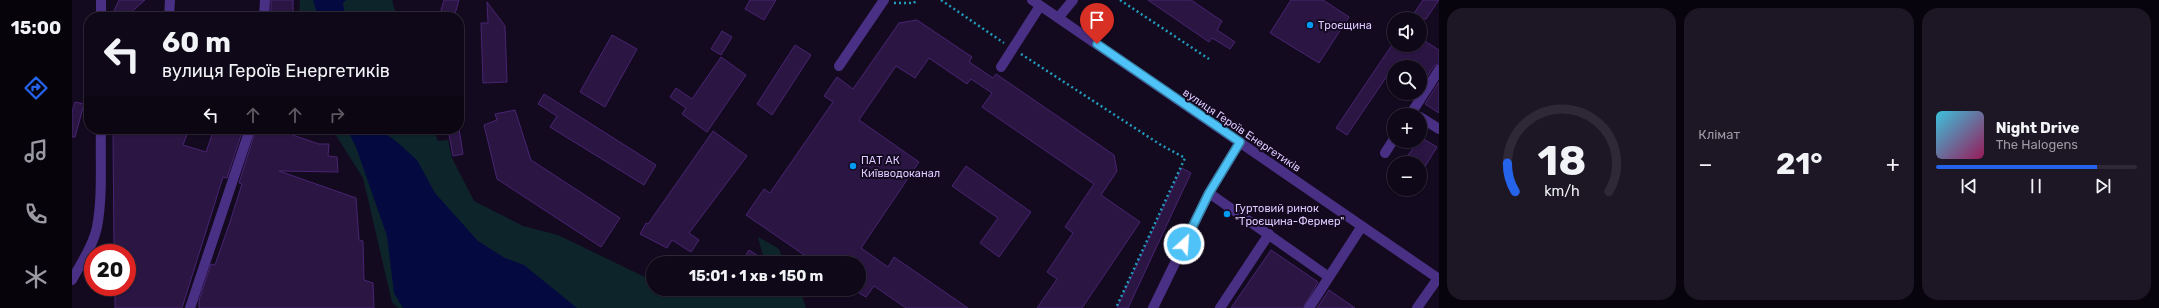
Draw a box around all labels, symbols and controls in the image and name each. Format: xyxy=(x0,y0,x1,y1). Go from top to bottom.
pin xyxy=(1080,3,1114,44)
icon: arrive xyxy=(1086,9,1108,31)
map controls xyxy=(1387,12,1427,196)
button: sound xyxy=(1387,12,1427,52)
text: 15:00 xyxy=(11,17,61,39)
place label: Троєщина xyxy=(1318,19,1372,32)
marker: Троєщина xyxy=(1305,20,1315,30)
text: 60 m xyxy=(162,26,231,59)
icon: left xyxy=(96,28,148,80)
text: вулиця Героїв Енергетиків xyxy=(162,60,390,82)
button: search xyxy=(1387,60,1427,100)
icon: directions xyxy=(22,74,50,102)
street label: вулиця Героїв Енергетиків xyxy=(1180,86,1303,175)
icon: left xyxy=(200,104,222,126)
icon: ahead xyxy=(242,104,264,126)
icon: ahead xyxy=(284,104,306,126)
icon: right xyxy=(326,104,348,126)
button: + xyxy=(1387,108,1427,148)
text: Night Drive xyxy=(1996,119,2080,137)
text: Клімат xyxy=(1698,127,1740,142)
text: 18 xyxy=(1537,136,1586,185)
icon: music xyxy=(22,137,50,165)
text: The Halogens xyxy=(1996,137,2078,152)
text: 21° xyxy=(1776,146,1823,182)
text: − xyxy=(1698,151,1713,178)
text: + xyxy=(1886,151,1900,178)
place label: ПАТ АК Київводоканал xyxy=(861,154,940,180)
button: − xyxy=(1387,156,1427,196)
marker: ПАТ АК Київводоканал xyxy=(848,161,858,171)
icon: previous xyxy=(1958,175,1980,197)
icon: pause xyxy=(2025,175,2047,197)
icon: next xyxy=(2092,175,2114,197)
text: km/h xyxy=(1544,183,1579,200)
icon: phone xyxy=(22,200,50,228)
place label: Гуртовий ринок "Троєщина-Фермер" xyxy=(1235,202,1344,228)
marker: Гуртовий ринок "Троєщина-Фермер" xyxy=(1222,209,1232,219)
position arrow xyxy=(1163,223,1205,265)
speed limit sign: 20 xyxy=(84,244,136,296)
icon: climate xyxy=(22,263,50,291)
text: 15:01 · 1 хв · 150 m xyxy=(689,267,823,285)

